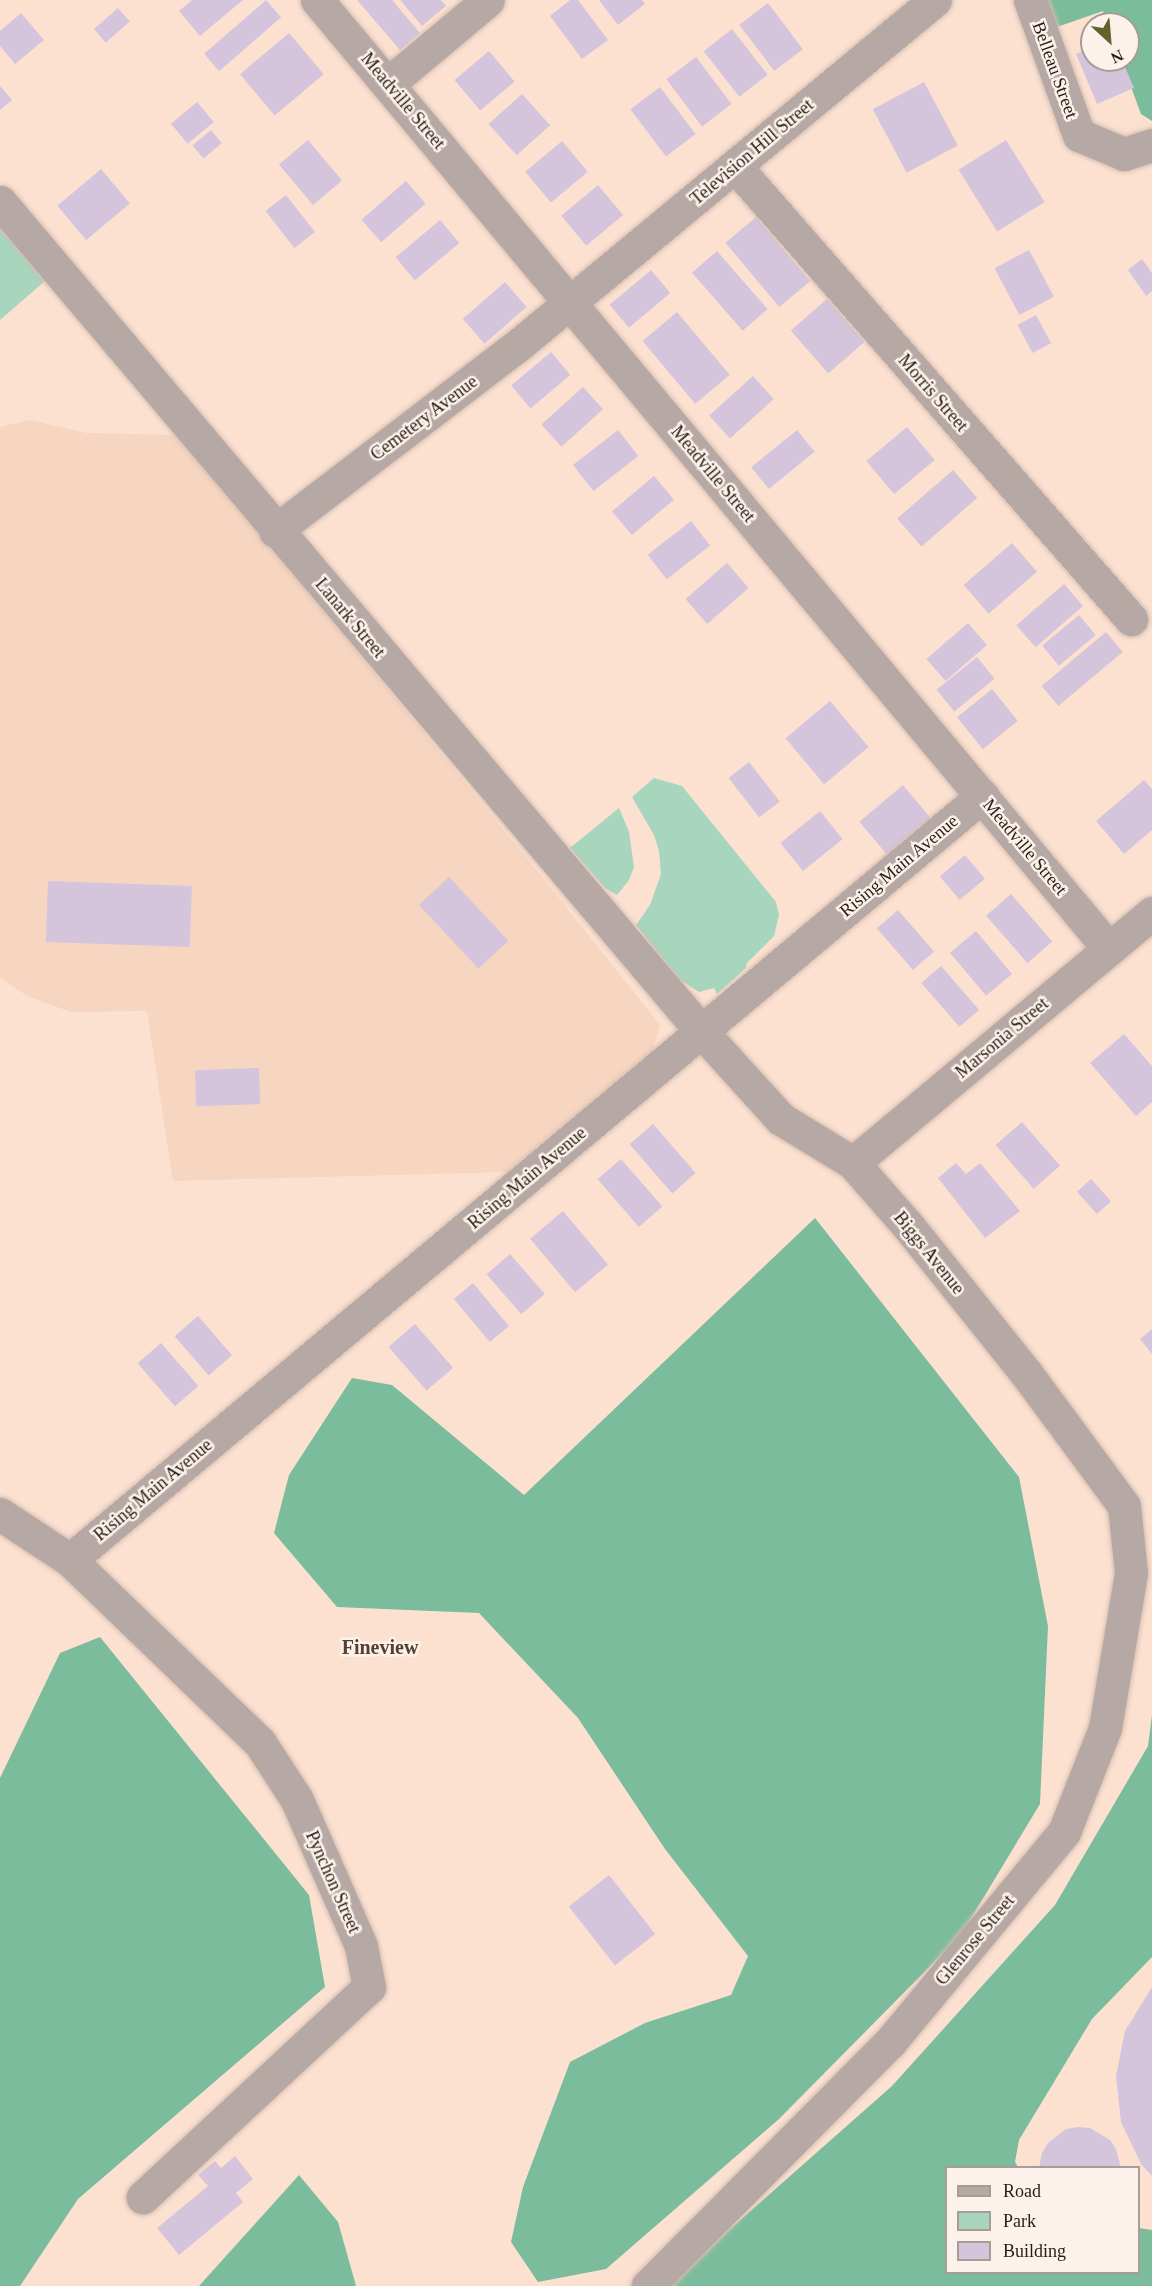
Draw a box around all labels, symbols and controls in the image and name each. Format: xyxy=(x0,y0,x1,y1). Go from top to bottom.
north arrow xyxy=(1080,12,1140,72)
street label: Belleau Street xyxy=(1028,19,1082,121)
text: N xyxy=(1108,47,1126,67)
street label: Meadville Street xyxy=(356,48,450,154)
street label: Television Hill Street xyxy=(686,94,818,210)
street label: Morris Street xyxy=(894,350,972,436)
street label: Cemetery Avenue xyxy=(366,371,482,465)
street label: Meadville Street xyxy=(666,421,760,527)
street label: Lanark Street xyxy=(310,574,390,662)
street label: Meadville Street xyxy=(978,794,1072,900)
street label: Rising Main Avenue xyxy=(835,810,963,922)
street label: Marsonia Street xyxy=(951,993,1053,1083)
street label: Rising Main Avenue xyxy=(463,1122,591,1234)
street label: Biggs Avenue xyxy=(889,1207,969,1299)
street label: Rising Main Avenue xyxy=(89,1434,217,1546)
district label: Fineview xyxy=(342,1635,418,1659)
street label: Pynchon Street xyxy=(301,1828,365,1936)
street label: Glenrose Street xyxy=(931,1890,1019,1990)
legend xyxy=(945,2166,1140,2274)
text: Road xyxy=(1003,2181,1041,2201)
text: Park xyxy=(1003,2211,1036,2231)
text: Building xyxy=(1003,2241,1066,2261)

